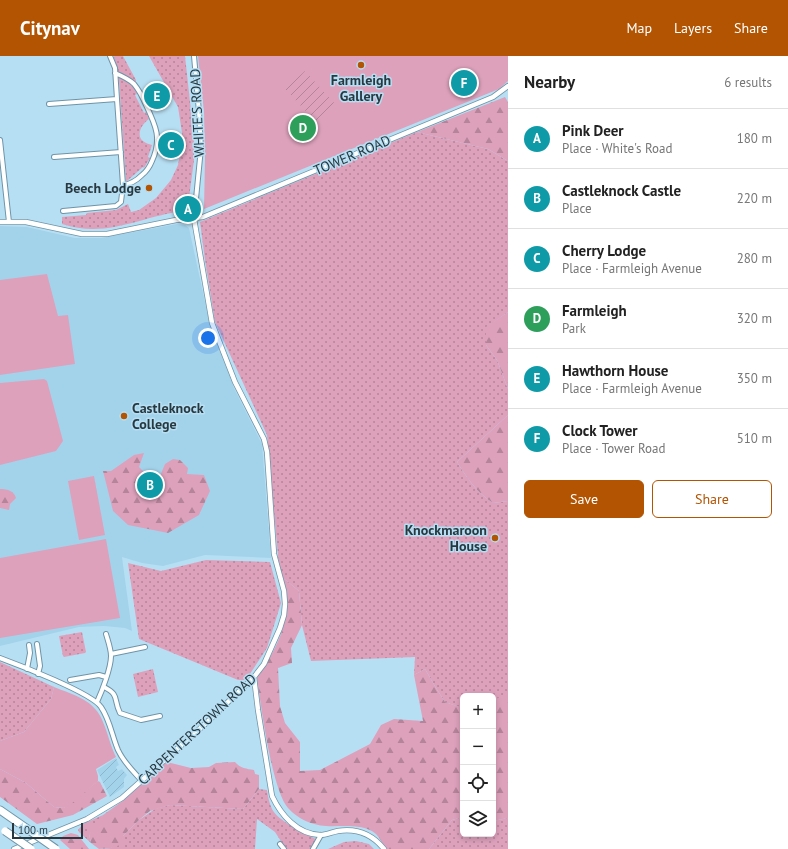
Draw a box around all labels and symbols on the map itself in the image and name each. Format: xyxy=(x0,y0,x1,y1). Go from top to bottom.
marker: Farmleigh Gallery xyxy=(356,60,366,70)
street label: WHITE'S ROAD xyxy=(186,68,208,158)
pin: F xyxy=(451,68,477,98)
place label: Farmleigh Gallery xyxy=(331,71,391,105)
pin: E xyxy=(144,81,170,111)
pin: D xyxy=(290,113,316,143)
pin: C xyxy=(158,130,184,160)
street label: TOWER ROAD xyxy=(311,131,393,179)
place label: Beech Lodge xyxy=(65,179,141,197)
marker: Beech Lodge xyxy=(144,183,154,193)
pin: A xyxy=(175,194,201,224)
your location xyxy=(198,328,218,348)
place label: Castleknock College xyxy=(132,399,204,433)
marker: Castleknock College xyxy=(119,411,129,421)
pin: B xyxy=(137,470,163,500)
place label: Knockmaroon House xyxy=(405,521,487,555)
marker: Knockmaroon House xyxy=(490,533,500,543)
street label: CARPENTERSTOWN ROAD xyxy=(134,669,260,789)
scale bar xyxy=(12,821,83,840)

